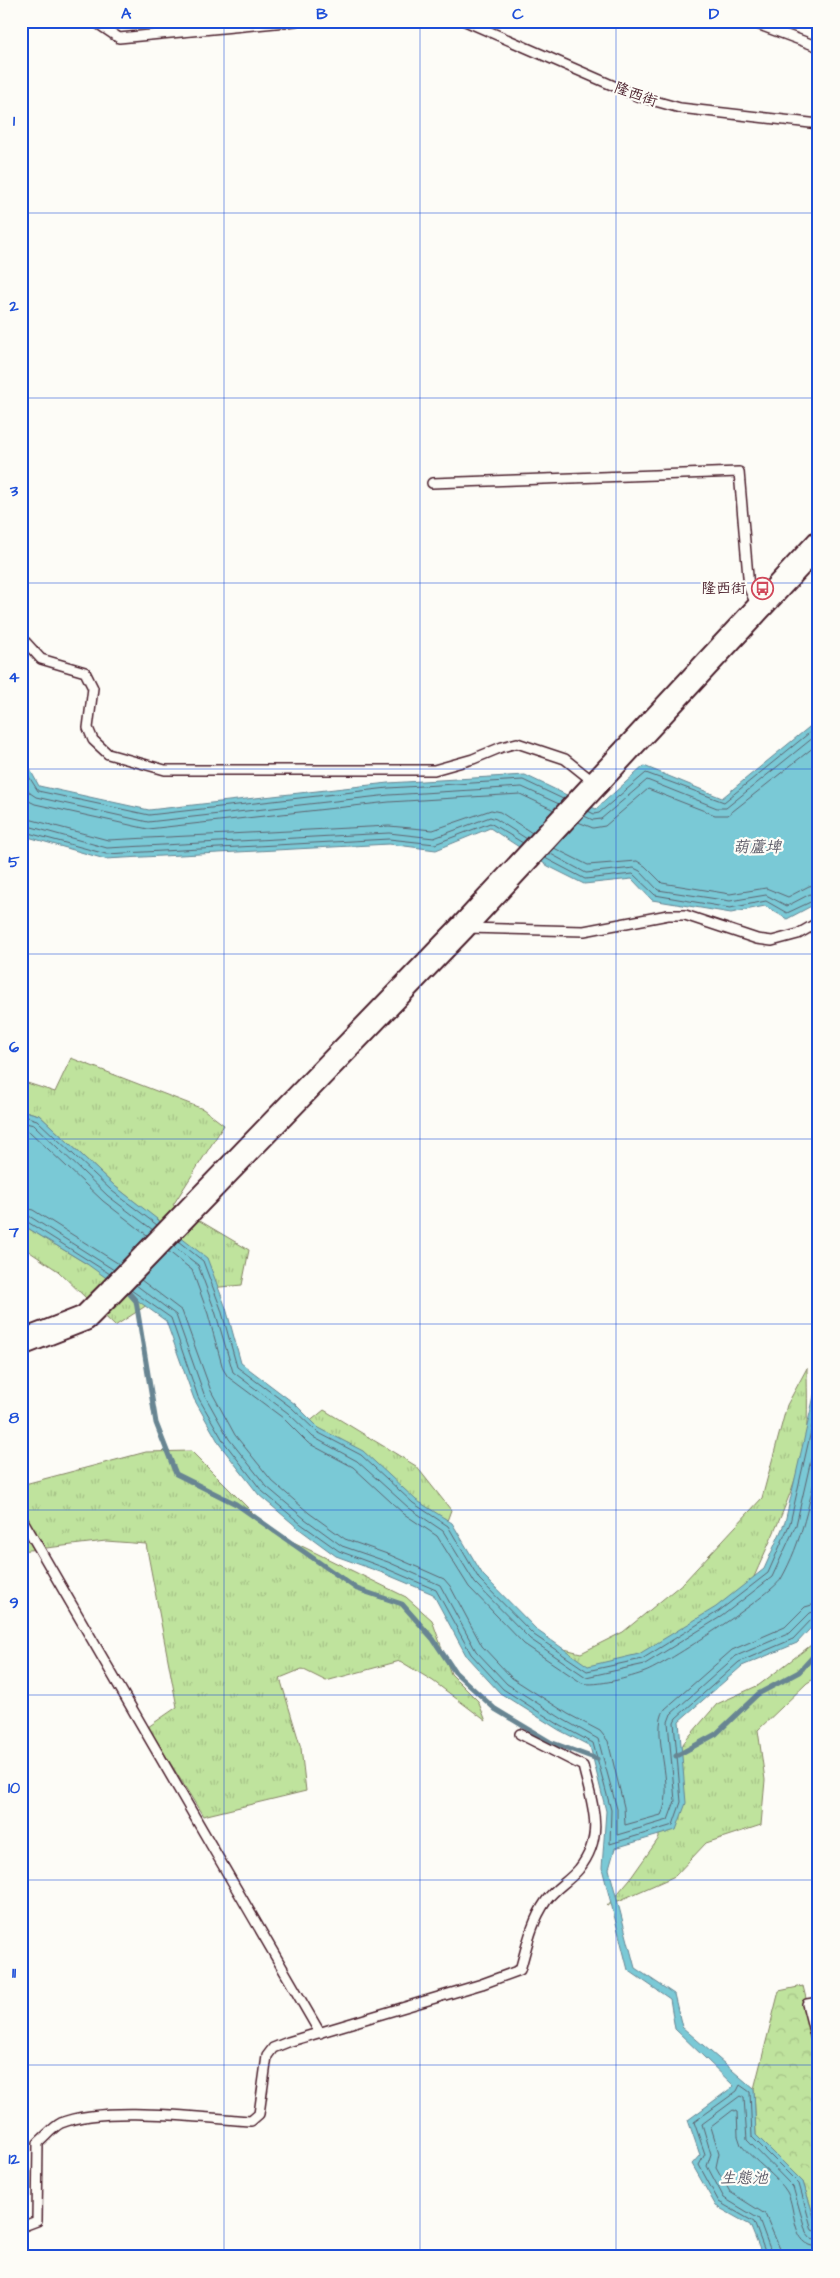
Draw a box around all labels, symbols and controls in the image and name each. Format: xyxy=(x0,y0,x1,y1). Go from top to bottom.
text: A xyxy=(121,3,132,25)
text: B xyxy=(316,3,328,25)
text: C xyxy=(512,3,524,25)
text: D xyxy=(709,3,720,25)
street label: 隆西街 xyxy=(611,77,661,112)
text: 1 xyxy=(13,110,16,132)
text: 2 xyxy=(8,295,19,317)
text: 3 xyxy=(9,480,19,502)
bus stop icon: 隆西街 xyxy=(750,576,774,600)
place label: 隆西街 xyxy=(701,578,746,599)
text: 4 xyxy=(9,666,20,688)
water label: 葫蘆埤 xyxy=(733,836,783,858)
text: 5 xyxy=(8,851,20,873)
text: 6 xyxy=(9,1036,19,1058)
text: 7 xyxy=(8,1221,19,1243)
text: 8 xyxy=(9,1407,20,1429)
text: 9 xyxy=(9,1592,19,1614)
text: 10 xyxy=(8,1777,20,1799)
text: 11 xyxy=(12,1962,17,1984)
text: 12 xyxy=(8,2148,20,2170)
water label: 生態池 xyxy=(720,2167,769,2189)

